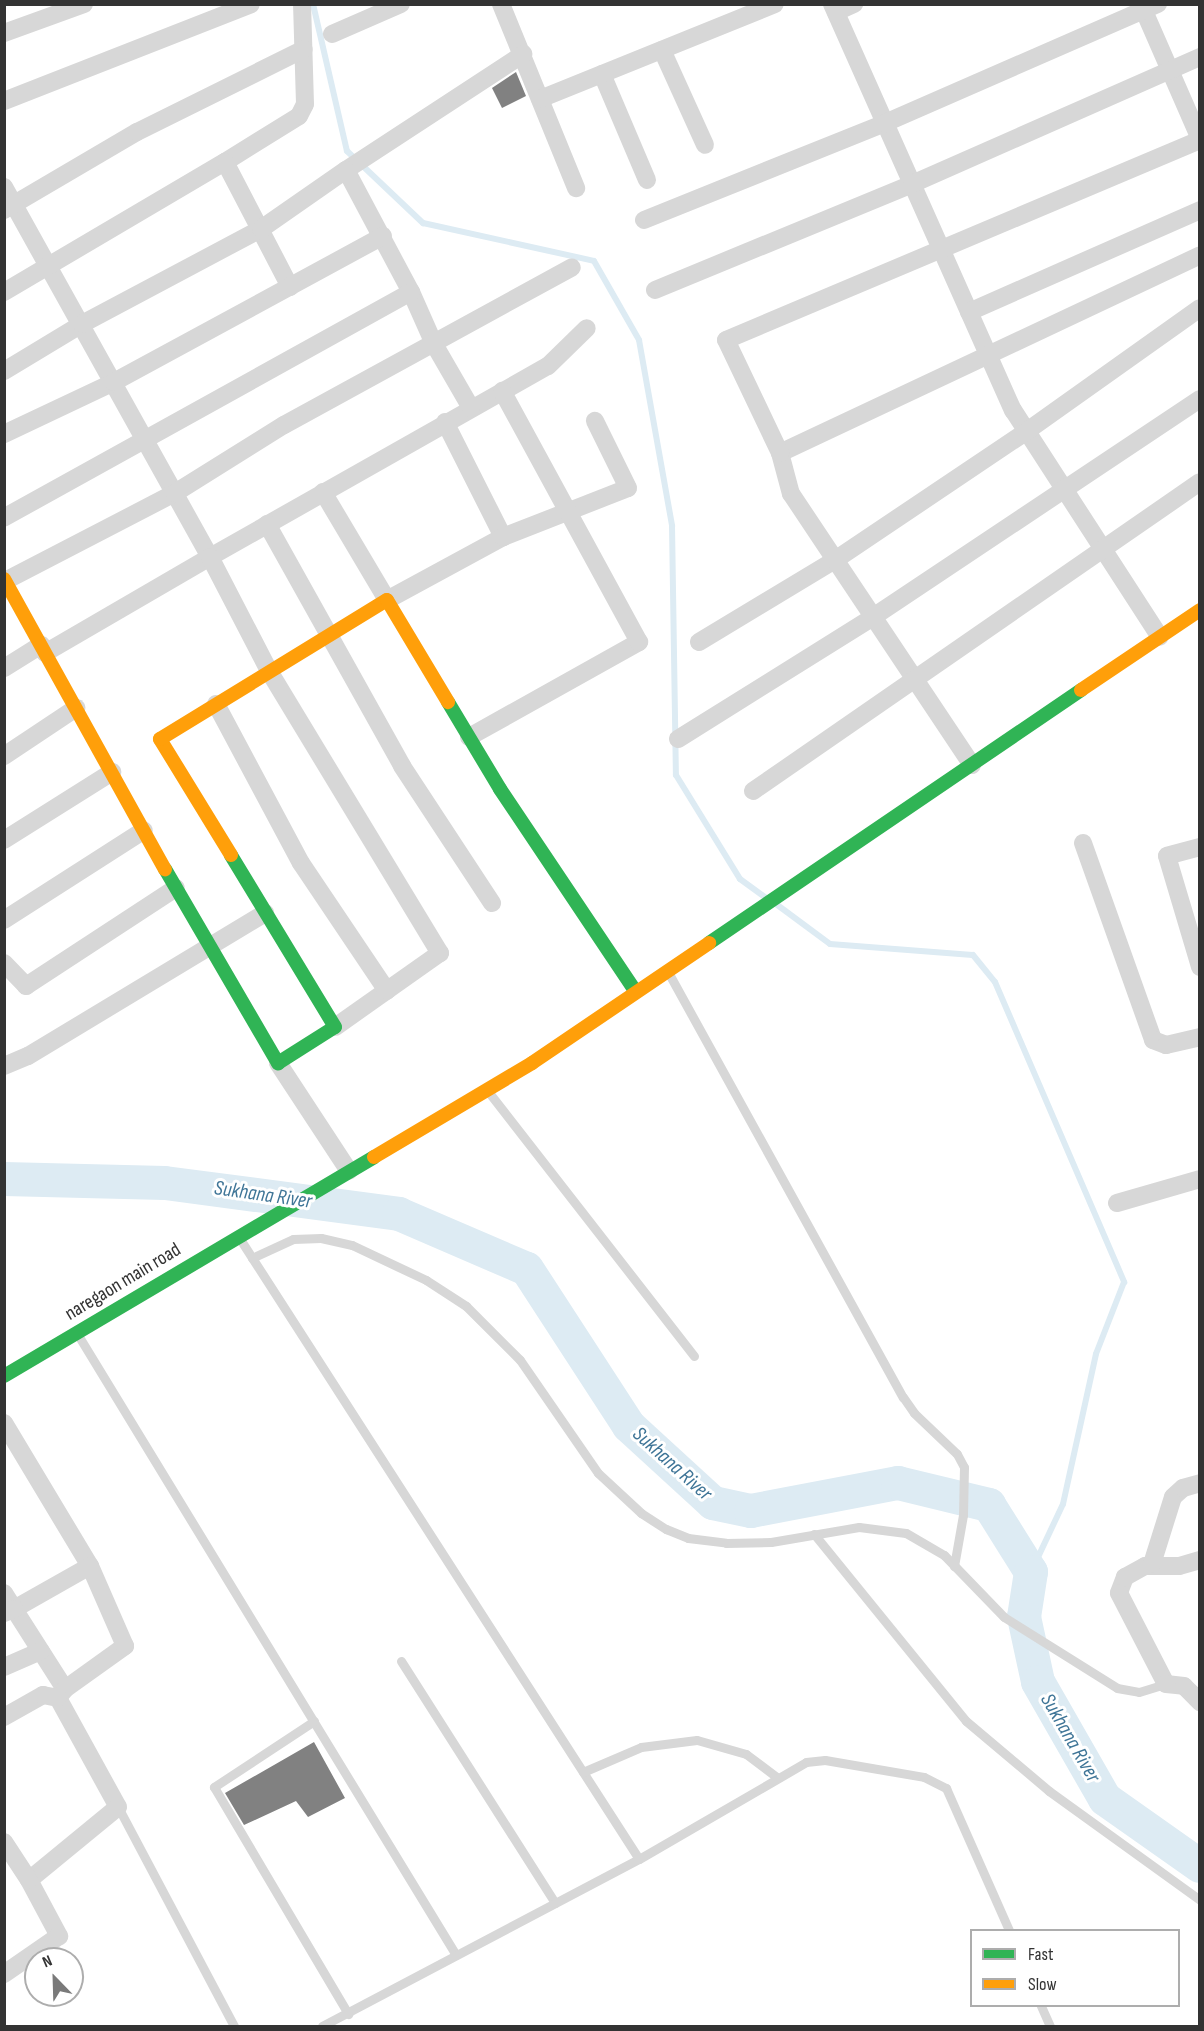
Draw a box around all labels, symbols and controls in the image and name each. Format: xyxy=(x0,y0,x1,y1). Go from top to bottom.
water label: Sukhana River xyxy=(213,1176,313,1214)
street label: naregaon main road xyxy=(61,1238,185,1326)
water label: Sukhana River xyxy=(627,1422,717,1506)
water label: Sukhana River xyxy=(1035,1689,1105,1787)
legend xyxy=(970,1929,1180,2007)
text: Fast xyxy=(1028,1944,1053,1965)
north arrow xyxy=(24,1947,84,2007)
text: N xyxy=(40,1951,55,1972)
text: Slow xyxy=(1028,1974,1057,1995)

